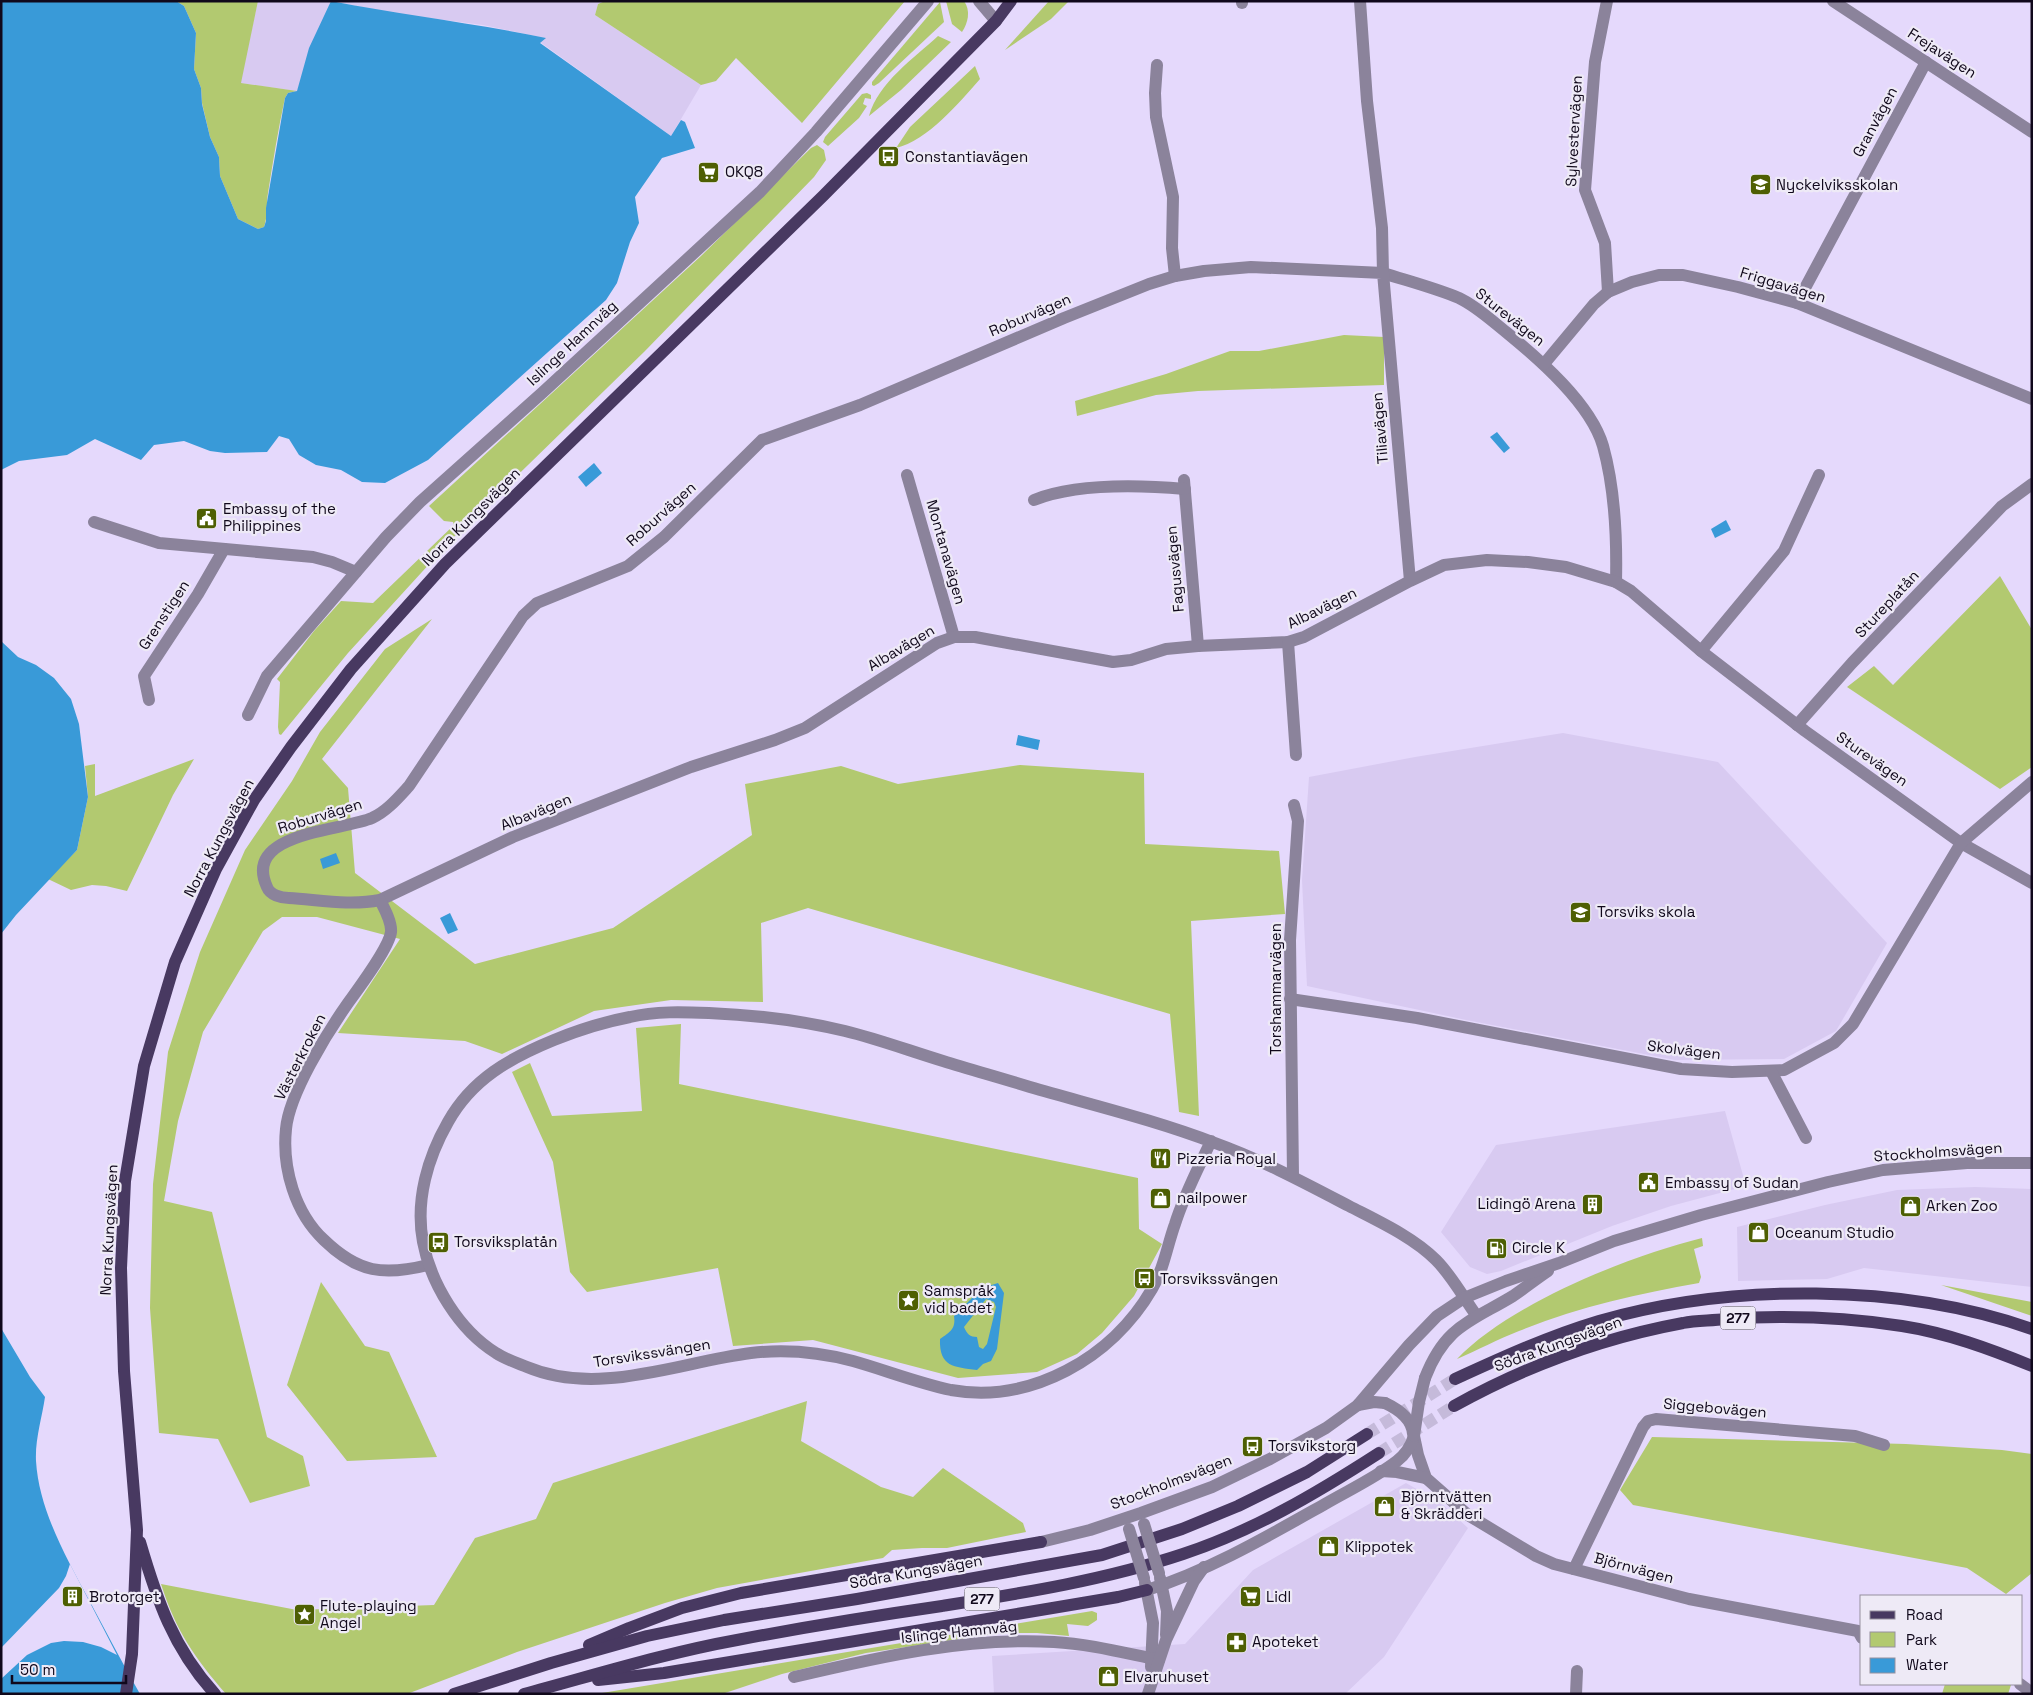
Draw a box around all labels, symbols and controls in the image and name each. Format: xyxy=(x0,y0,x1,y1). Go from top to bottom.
street label: Frejavägen xyxy=(1904,23,1980,82)
street label: Sylvestervägen xyxy=(1561,75,1586,187)
street label: Granvägen xyxy=(1848,83,1901,160)
bus stop icon: Constantiavägen xyxy=(877,145,901,169)
place label: Constantiavägen xyxy=(905,147,1028,166)
supermarket icon: OKQ8 xyxy=(697,160,721,184)
place label: OKQ8 xyxy=(725,162,763,181)
school or university icon: Nyckelviksskolan xyxy=(1748,173,1772,197)
place label: Nyckelviksskolan xyxy=(1776,175,1898,194)
street label: Friggavägen xyxy=(1738,262,1828,307)
street label: Sturevägen xyxy=(1472,284,1549,350)
street label: Roburvägen xyxy=(986,289,1074,340)
street label: Islinge Hamnväg xyxy=(522,296,621,389)
street label: Tiliavägen xyxy=(1367,391,1392,465)
street label: Norra Kungsvägen xyxy=(417,463,524,570)
street label: Roburvägen xyxy=(622,477,699,550)
street label: Montanavägen xyxy=(922,497,971,606)
place label: Embassy of the Philippines xyxy=(223,499,336,535)
public building icon: Embassy of the Philippines xyxy=(195,506,219,530)
street label: Fagusvägen xyxy=(1161,525,1188,613)
street label: Stureplatån xyxy=(1850,566,1923,641)
street label: Grenstigen xyxy=(134,576,193,653)
street label: Albavägen xyxy=(1284,583,1360,633)
street label: Albavägen xyxy=(864,620,938,675)
street label: Sturevägen xyxy=(1833,727,1912,790)
street label: Norra Kungsvägen xyxy=(179,775,258,900)
street label: Albavägen xyxy=(497,789,574,834)
street label: Roburvägen xyxy=(275,794,364,837)
school or university icon: Torsviks skola xyxy=(1569,900,1593,924)
place label: Torsviks skola xyxy=(1597,902,1696,921)
street label: Torshammarvägen xyxy=(1266,923,1285,1055)
street label: Västerkroken xyxy=(270,1010,330,1103)
street label: Skolvägen xyxy=(1646,1036,1722,1063)
street label: Stockholmsvägen xyxy=(1873,1138,2003,1165)
restaurant icon: Pizzeria Royal xyxy=(1149,1147,1173,1171)
place label: Pizzeria Royal xyxy=(1177,1149,1276,1168)
street label: Norra Kungsvägen xyxy=(96,1164,121,1296)
public building icon: Embassy of Sudan xyxy=(1637,1171,1661,1195)
place label: Embassy of Sudan xyxy=(1665,1173,1799,1192)
shop icon: nailpower xyxy=(1149,1186,1173,1210)
place label: nailpower xyxy=(1177,1188,1248,1207)
building icon: Lidingö Arena xyxy=(1580,1192,1604,1216)
place label: Lidingö Arena xyxy=(1478,1194,1576,1213)
shop icon: Arken Zoo xyxy=(1898,1194,1922,1218)
place label: Arken Zoo xyxy=(1926,1196,1998,1215)
shop icon: Oceanum Studio xyxy=(1747,1221,1771,1245)
place label: Oceanum Studio xyxy=(1775,1223,1894,1242)
bus stop icon: Torsviksplatån xyxy=(426,1230,450,1254)
place label: Torsviksplatån xyxy=(454,1232,557,1251)
fuel station icon: Circle K xyxy=(1484,1236,1508,1260)
place label: Circle K xyxy=(1512,1238,1565,1257)
bus stop icon: Torsvikssvängen xyxy=(1132,1267,1156,1291)
place label: Torsvikssvängen xyxy=(1160,1269,1278,1288)
place label: Samspråk vid badet xyxy=(924,1281,994,1317)
place icon: Samspråk vid badet xyxy=(896,1288,920,1312)
road number: 277 xyxy=(1720,1306,1756,1330)
street label: Södra Kungsvägen xyxy=(1491,1312,1624,1375)
street label: Torsvikssvängen xyxy=(592,1334,712,1371)
street label: Siggebovägen xyxy=(1663,1394,1767,1421)
bus stop icon: Torsvikstorg xyxy=(1240,1434,1264,1458)
place label: Torsvikstorg xyxy=(1268,1436,1356,1455)
street label: Stockholmsvägen xyxy=(1107,1450,1234,1513)
place label: Björntvätten & Skrädderi xyxy=(1401,1487,1492,1523)
shop icon: Björntvätten & Skrädderi xyxy=(1373,1494,1397,1518)
shop icon: Klippotek xyxy=(1317,1535,1341,1559)
place label: Klippotek xyxy=(1345,1537,1413,1556)
street label: Björnvägen xyxy=(1592,1548,1676,1587)
street label: Södra Kungsvägen xyxy=(848,1550,984,1593)
building icon: Brotorget xyxy=(61,1585,85,1609)
supermarket icon: Lidl xyxy=(1238,1585,1262,1609)
place label: Brotorget xyxy=(89,1587,160,1606)
place label: Lidl xyxy=(1266,1587,1291,1606)
road number: 277 xyxy=(964,1588,1000,1610)
legend xyxy=(1860,1595,2023,1685)
place label: Flute-playing Angel xyxy=(320,1596,417,1632)
place icon: Flute-playing Angel xyxy=(292,1603,316,1627)
text: Road xyxy=(1906,1605,1943,1624)
street label: Islinge Hamnväg xyxy=(900,1616,1018,1647)
pharmacy icon: Apoteket xyxy=(1224,1630,1248,1654)
text: Park xyxy=(1906,1630,1937,1649)
place label: Apoteket xyxy=(1252,1632,1319,1651)
scale bar xyxy=(12,1652,126,1684)
text: Water xyxy=(1906,1655,1949,1674)
text: 50 m xyxy=(20,1660,55,1679)
shop icon: Elvaruhuset xyxy=(1096,1665,1120,1689)
place label: Elvaruhuset xyxy=(1124,1667,1209,1686)

